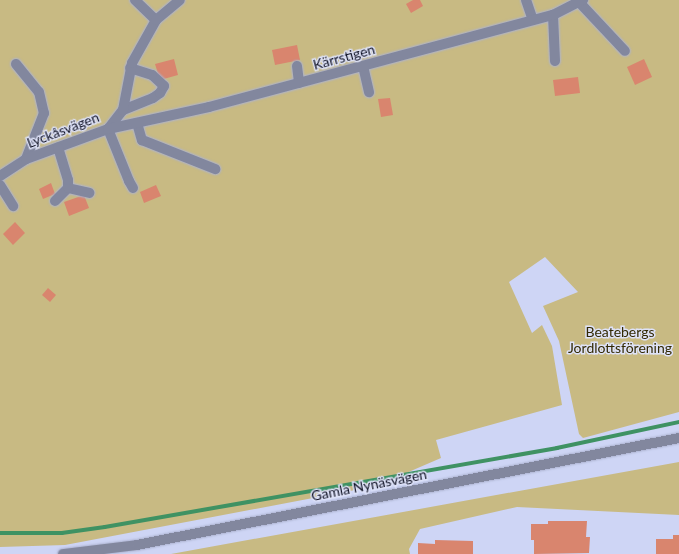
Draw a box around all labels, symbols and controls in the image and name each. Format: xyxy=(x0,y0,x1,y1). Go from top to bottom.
street label: Kärrstigen xyxy=(311,41,377,73)
street label: Lyckåsvägen xyxy=(25,109,101,151)
park label: Beatebergs Jordlottsförening xyxy=(568,324,672,356)
street label: Gamla Nynäsvägen xyxy=(310,466,428,504)

